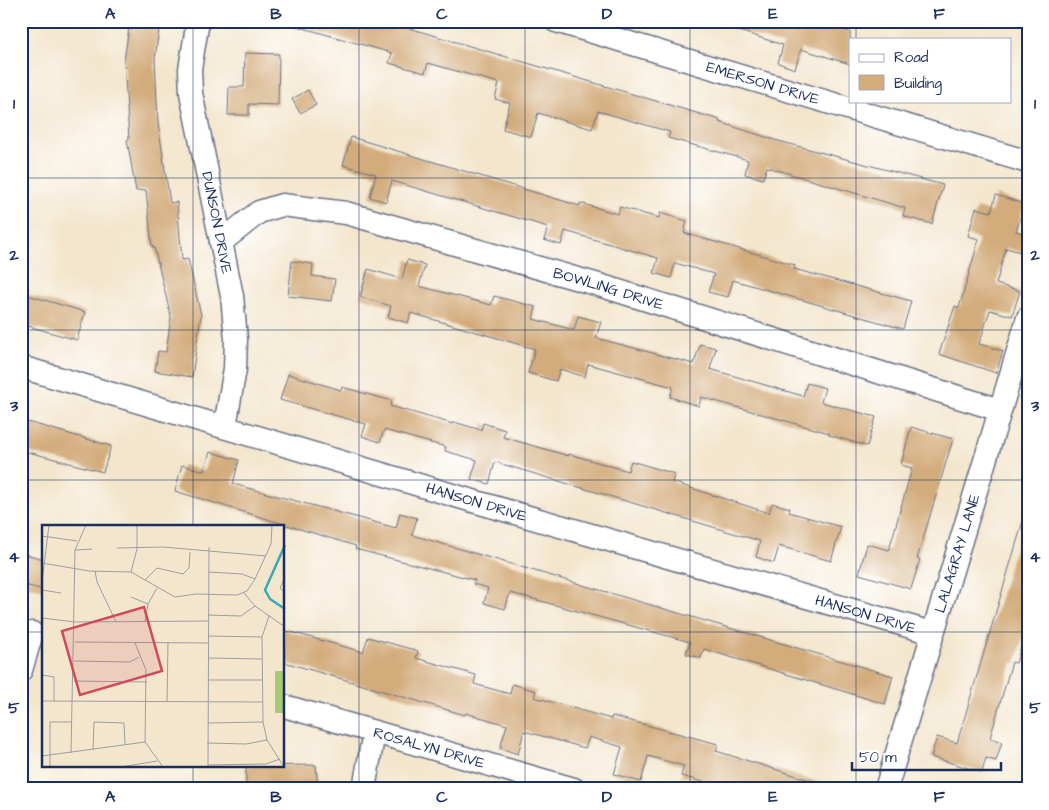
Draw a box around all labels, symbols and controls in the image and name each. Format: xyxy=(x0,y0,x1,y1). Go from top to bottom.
text: A xyxy=(105,3,116,25)
text: B xyxy=(270,3,282,25)
text: C xyxy=(436,3,448,25)
text: D xyxy=(602,3,613,25)
text: E xyxy=(768,3,778,25)
text: F xyxy=(933,3,945,25)
legend xyxy=(849,38,1012,102)
text: Road xyxy=(894,47,929,68)
street label: EMERSON DRIVE xyxy=(704,56,822,110)
text: Building xyxy=(894,73,942,95)
text: 1 xyxy=(13,93,16,115)
text: 1 xyxy=(1034,93,1037,115)
street label: DUNSON DRIVE xyxy=(196,170,237,276)
text: 2 xyxy=(8,244,19,266)
text: 2 xyxy=(1029,244,1040,266)
street label: BOWLING DRIVE xyxy=(551,262,666,316)
text: 3 xyxy=(9,395,19,417)
text: 3 xyxy=(1030,395,1040,417)
street label: HANSON DRIVE xyxy=(423,478,529,527)
street label: LALAGRAY LANE xyxy=(930,492,985,616)
inset map xyxy=(42,525,285,768)
text: 4 xyxy=(9,546,20,568)
text: 4 xyxy=(1030,546,1041,568)
street label: HANSON DRIVE xyxy=(813,590,919,639)
text: 5 xyxy=(8,697,20,719)
text: 5 xyxy=(1029,697,1041,719)
street label: ROSALYN DRIVE xyxy=(371,722,487,774)
scale bar xyxy=(852,740,1000,772)
text: 50 m xyxy=(859,747,897,768)
text: A xyxy=(105,786,116,808)
text: B xyxy=(270,786,282,808)
text: C xyxy=(436,786,448,808)
text: D xyxy=(602,786,613,808)
text: E xyxy=(768,786,778,808)
text: F xyxy=(933,786,945,808)

